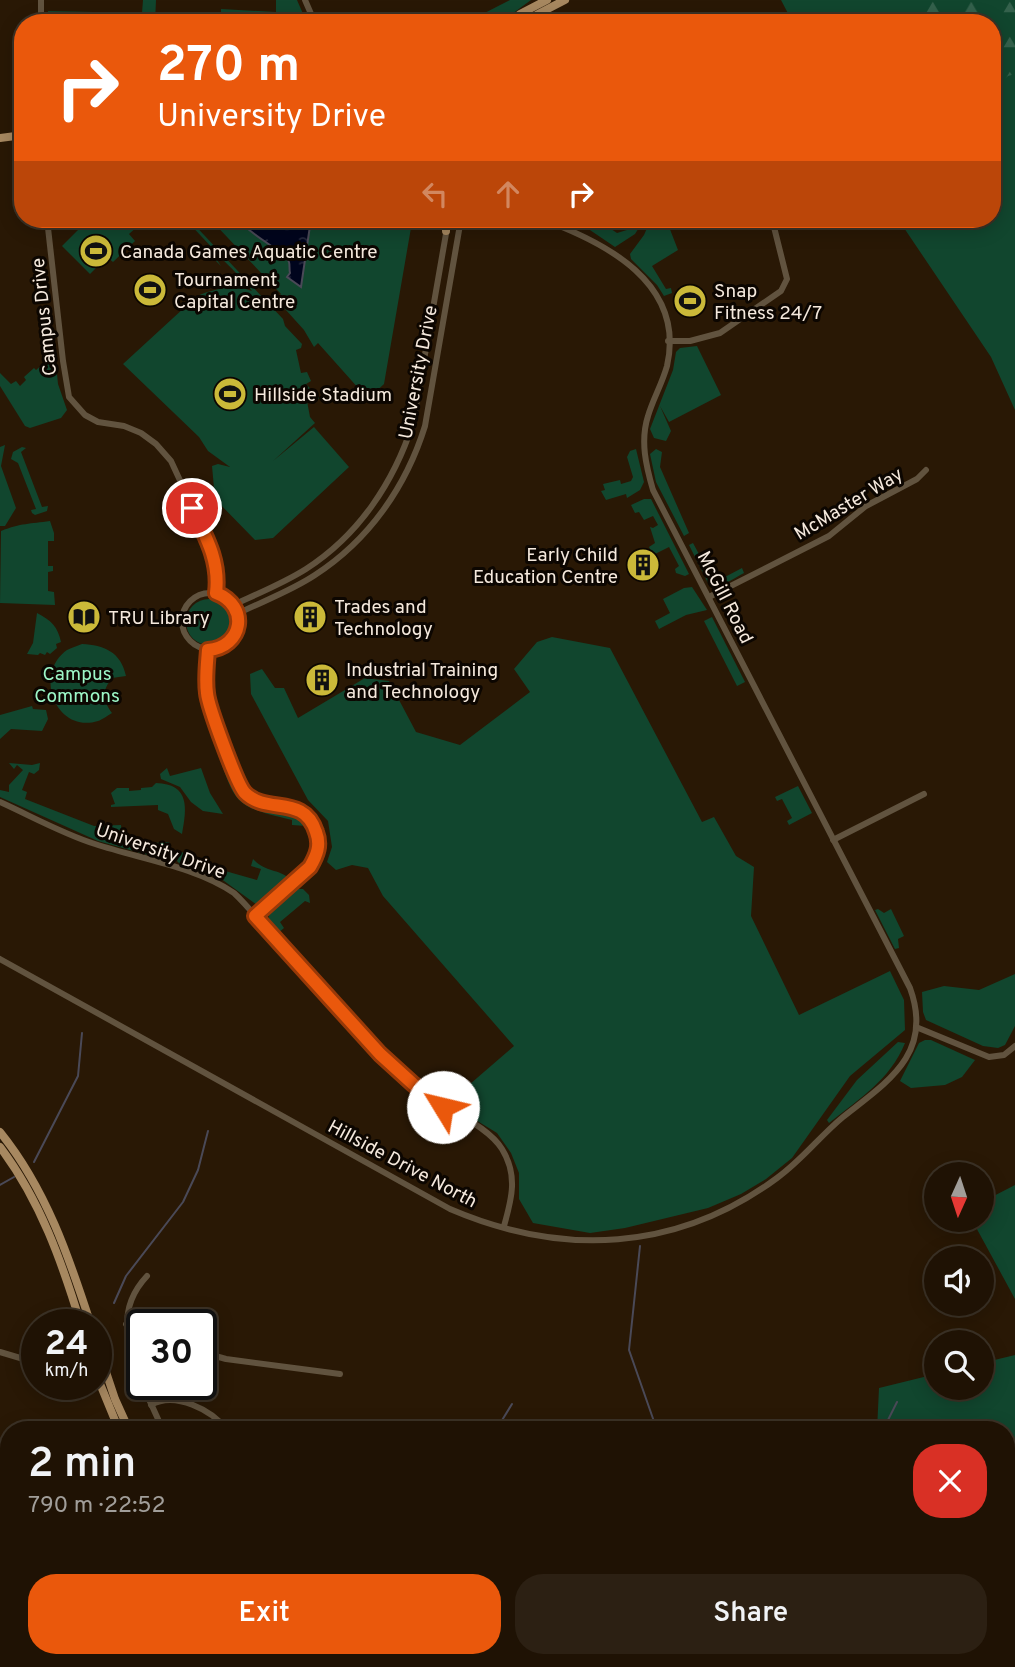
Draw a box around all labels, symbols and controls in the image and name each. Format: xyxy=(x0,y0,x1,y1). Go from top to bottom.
text: 270 m xyxy=(157,37,300,99)
icon: right xyxy=(42,42,133,133)
text: University Drive xyxy=(157,98,386,138)
icon: left xyxy=(416,175,454,213)
icon: ahead xyxy=(489,175,527,213)
icon: right xyxy=(562,175,600,213)
sports icon: Canada Games Aquatic Centre xyxy=(77,232,115,270)
place label: Canada Games Aquatic Centre xyxy=(120,241,377,265)
street label: Campus Drive xyxy=(27,257,63,377)
place label: Tournament Capital Centre xyxy=(174,269,295,315)
sports icon: Tournament Capital Centre xyxy=(131,271,169,309)
place label: Snap Fitness 24/7 xyxy=(714,280,822,326)
sports icon: Snap Fitness 24/7 xyxy=(671,282,709,320)
street label: University Drive xyxy=(394,303,444,441)
sports icon: Hillside Stadium xyxy=(211,375,249,413)
place label: Hillside Stadium xyxy=(254,384,392,408)
street label: McMaster Way xyxy=(790,463,908,547)
pin xyxy=(162,478,222,538)
icon: arrive xyxy=(173,489,211,527)
place label: Early Child Education Centre xyxy=(473,544,618,590)
building icon: Early Child Education Centre xyxy=(624,546,662,584)
street label: McGill Road xyxy=(691,548,758,648)
place label: Trades and Technology xyxy=(334,596,433,642)
library icon: TRU Library xyxy=(65,598,103,636)
building icon: Trades and Technology xyxy=(291,598,329,636)
place label: TRU Library xyxy=(108,607,210,631)
place label: Industrial Training and Technology xyxy=(346,659,498,705)
building icon: Industrial Training and Technology xyxy=(303,661,341,699)
park label: Campus Commons xyxy=(34,663,120,709)
street label: University Drive xyxy=(92,818,229,885)
position arrow xyxy=(406,1070,480,1144)
street label: Hillside Drive North xyxy=(323,1115,481,1214)
north arrow xyxy=(924,1162,994,1232)
map controls xyxy=(924,1162,994,1400)
button: sound xyxy=(924,1246,994,1316)
speed limit sign: 30 xyxy=(126,1309,217,1400)
text: 24 xyxy=(45,1323,88,1367)
button: search xyxy=(924,1330,994,1400)
text: km/h xyxy=(45,1360,88,1383)
text: 2 min xyxy=(28,1439,136,1492)
button: close xyxy=(913,1444,987,1518)
text: 790 m · 22:52 xyxy=(28,1492,166,1521)
button: Exit xyxy=(28,1574,501,1654)
button: Share xyxy=(515,1574,987,1654)

